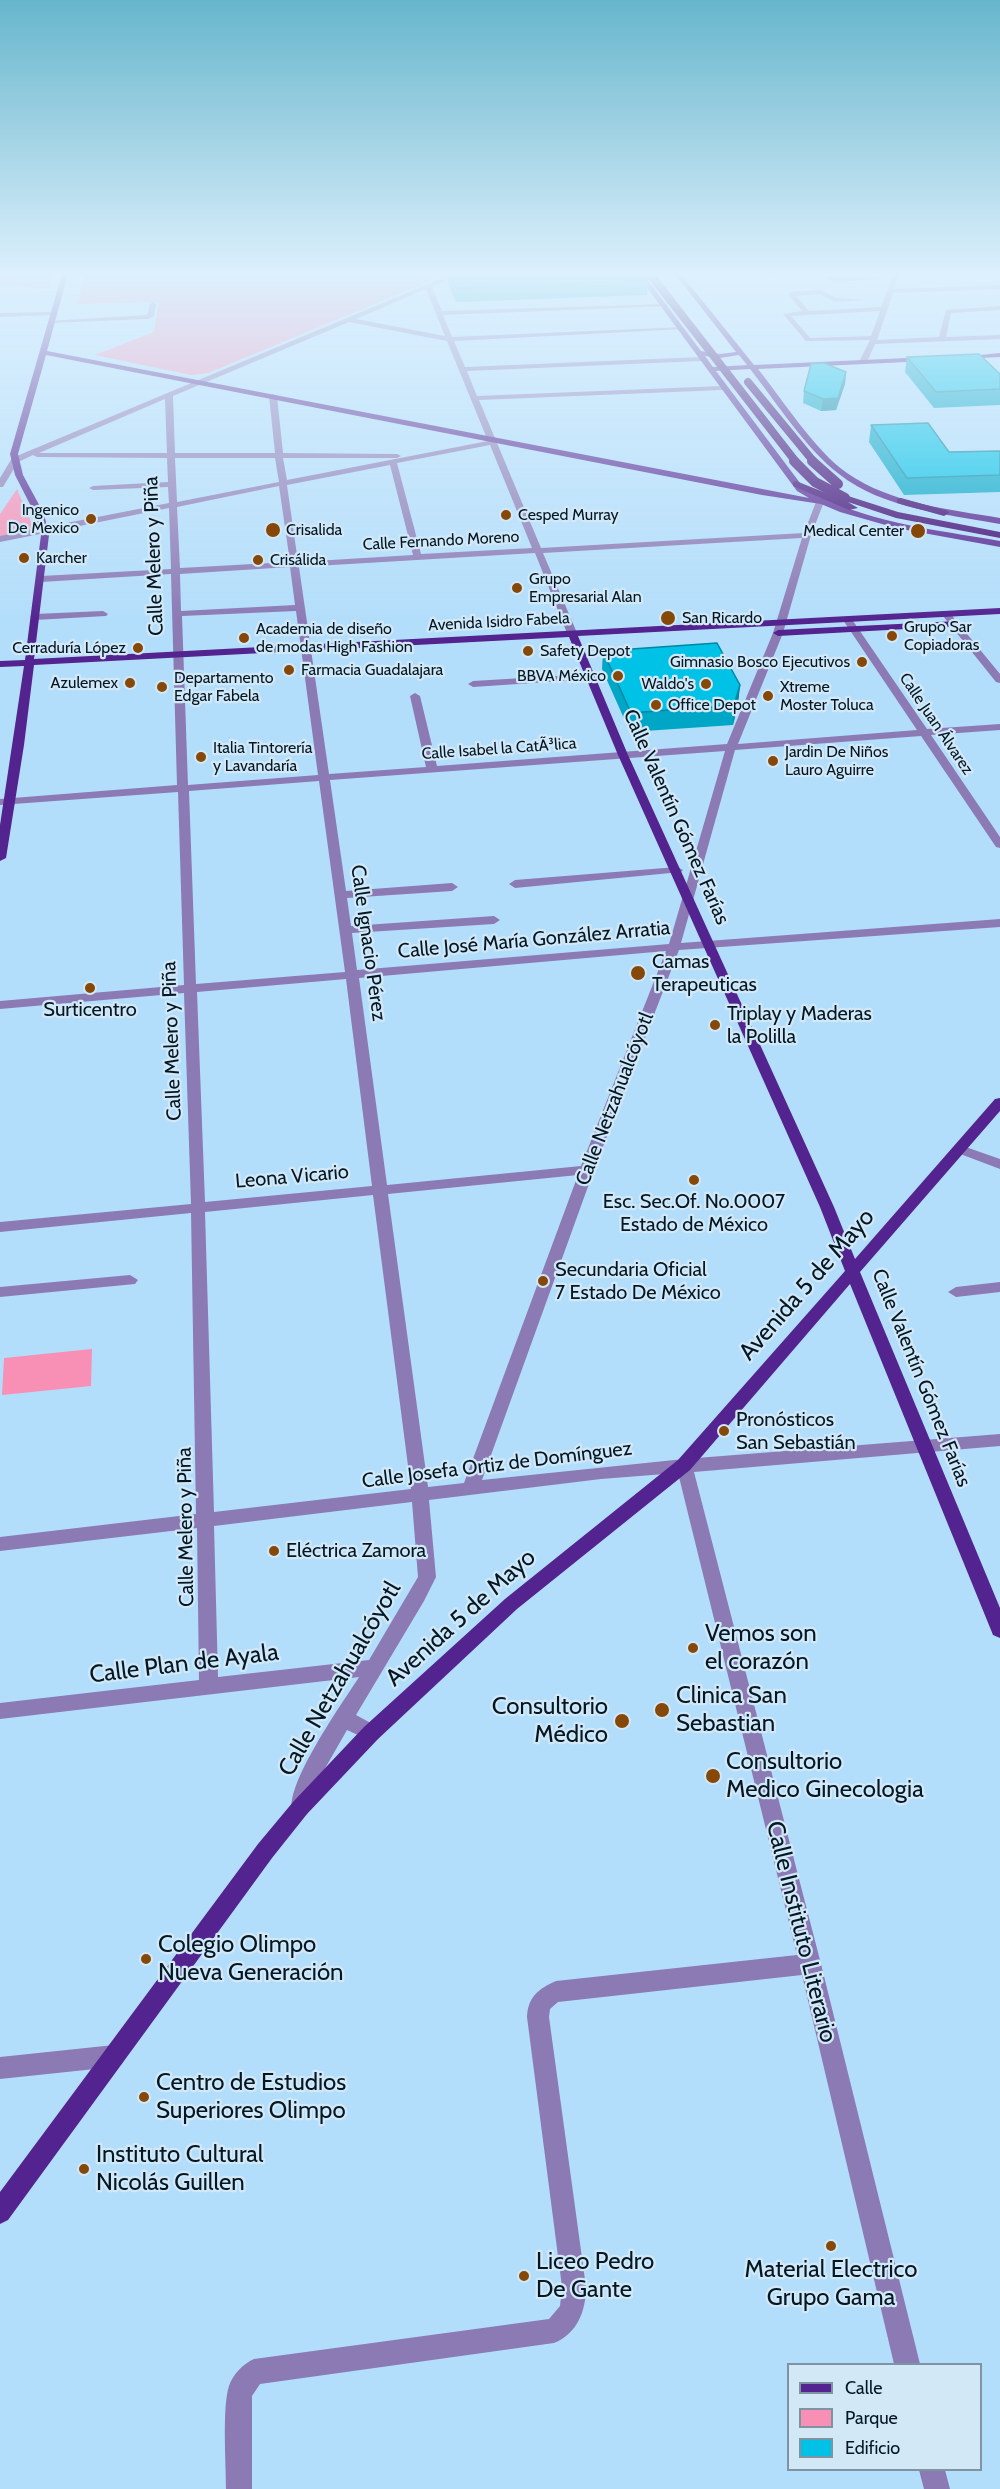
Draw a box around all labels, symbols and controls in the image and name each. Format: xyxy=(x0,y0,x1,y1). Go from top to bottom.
street label: Calle Melero y Piña xyxy=(139,476,169,636)
place label: Ingenico De Mexico xyxy=(8,500,79,538)
place label: Cesped Murray xyxy=(518,505,619,525)
marker: Cesped Murray xyxy=(499,508,513,522)
marker: Ingenico De Mexico xyxy=(84,512,98,526)
place label: Crisalida xyxy=(286,520,342,540)
marker: Crisalida xyxy=(264,521,282,539)
place label: Medical Center xyxy=(803,521,904,541)
marker: Medical Center xyxy=(909,522,927,540)
street label: Calle Fernando Moreno xyxy=(362,527,520,555)
place label: Karcher xyxy=(36,548,87,568)
place label: Crisálida xyxy=(270,550,326,570)
marker: Karcher xyxy=(17,551,31,565)
marker: Crisálida xyxy=(251,553,265,567)
place label: Grupo Empresarial Alan xyxy=(529,569,642,607)
marker: Grupo Empresarial Alan xyxy=(510,581,524,595)
place label: San Ricardo xyxy=(682,608,762,628)
street label: Avenida Isidro Fabela xyxy=(428,609,570,635)
marker: San Ricardo xyxy=(659,609,677,627)
place label: Grupo Sar Copiadoras xyxy=(904,617,979,655)
place label: Academia de diseño de modas High Fashion xyxy=(256,619,413,657)
marker: Grupo Sar Copiadoras xyxy=(885,629,899,643)
marker: Academia de diseño de modas High Fashion xyxy=(237,631,251,645)
place label: Cerraduría López xyxy=(12,638,126,658)
marker: Cerraduría López xyxy=(131,641,145,655)
place label: Safety Depot xyxy=(540,641,630,661)
marker: Safety Depot xyxy=(521,644,535,658)
place label: Gimnasio Bosco Ejecutivos xyxy=(670,652,850,672)
marker: Gimnasio Bosco Ejecutivos xyxy=(855,655,869,669)
place label: Farmacia Guadalajara xyxy=(301,660,443,680)
marker: Farmacia Guadalajara xyxy=(282,663,296,677)
place label: BBVA México xyxy=(517,666,606,686)
place label: Departamento Edgar Fabela xyxy=(174,668,274,706)
marker: BBVA México xyxy=(611,669,625,683)
street label: Calle Juan Álvarez xyxy=(895,669,977,779)
place label: Azulemex xyxy=(51,673,118,693)
place label: Waldo's xyxy=(642,674,694,694)
marker: Azulemex xyxy=(123,676,137,690)
marker: Waldo's xyxy=(699,677,713,691)
place label: Xtreme Moster Toluca xyxy=(780,677,874,715)
marker: Departamento Edgar Fabela xyxy=(155,680,169,694)
marker: Xtreme Moster Toluca xyxy=(761,689,775,703)
place label: Office Depot xyxy=(668,695,756,715)
marker: Office Depot xyxy=(649,698,663,712)
street label: Calle Valentín Gómez Farías xyxy=(618,706,734,928)
street label: Calle Isabel la CatÃ³lica xyxy=(421,734,577,764)
place label: Italia Tintorería y Lavandaría xyxy=(213,738,312,776)
place label: Jardin De Niños Lauro Aguirre xyxy=(785,742,888,780)
marker: Italia Tintorería y Lavandaría xyxy=(194,750,208,764)
marker: Jardin De Niños Lauro Aguirre xyxy=(766,754,780,768)
street label: Calle Ignacio Pérez xyxy=(345,863,391,1023)
street label: Calle José María González Arratia xyxy=(397,916,671,964)
place label: Camas Terapeuticas xyxy=(652,950,757,997)
street label: Calle Melero y Piña xyxy=(157,961,187,1121)
marker: Camas Terapeuticas xyxy=(629,964,647,982)
marker: Surticentro xyxy=(83,981,97,995)
place label: Surticentro xyxy=(43,998,137,1022)
place label: Triplay y Maderas la Polilla xyxy=(727,1002,872,1049)
street label: Calle Netzahualcóyotl xyxy=(571,1009,659,1189)
marker: Triplay y Maderas la Polilla xyxy=(708,1018,722,1032)
street label: Leona Vicario xyxy=(234,1160,350,1194)
marker: Esc. Sec.Of. No.0007 Estado de México xyxy=(687,1173,701,1187)
place label: Esc. Sec.Of. No.0007 Estado de México xyxy=(603,1190,785,1237)
street label: Avenida 5 de Mayo xyxy=(733,1203,881,1367)
place label: Secundaria Oficial 7 Estado De México xyxy=(555,1258,721,1305)
street label: Calle Valentín Gómez Farías xyxy=(866,1266,976,1490)
marker: Secundaria Oficial 7 Estado De México xyxy=(536,1274,550,1288)
place label: Pronósticos San Sebastián xyxy=(736,1408,856,1455)
marker: Pronósticos San Sebastián xyxy=(717,1424,731,1438)
street label: Calle Josefa Ortiz de Domínguez xyxy=(361,1437,633,1493)
street label: Calle Melero y Piña xyxy=(173,1447,199,1607)
place label: Eléctrica Zamora xyxy=(286,1539,426,1563)
street label: Avenida 5 de Mayo xyxy=(380,1543,542,1693)
marker: Eléctrica Zamora xyxy=(267,1544,281,1558)
street label: Calle Netzahualcóyotl xyxy=(273,1577,407,1781)
place label: Vemos son el corazón xyxy=(705,1620,817,1676)
street label: Calle Plan de Ayala xyxy=(88,1638,280,1690)
marker: Vemos son el corazón xyxy=(686,1641,700,1655)
place label: Clinica San Sebastian xyxy=(676,1682,787,1738)
place label: Consultorio Médico xyxy=(492,1693,608,1749)
marker: Clinica San Sebastian xyxy=(653,1701,671,1719)
marker: Consultorio Médico xyxy=(613,1712,631,1730)
place label: Consultorio Medico Ginecologia xyxy=(726,1748,924,1804)
marker: Consultorio Medico Ginecologia xyxy=(704,1767,722,1785)
street label: Calle Instituto Literario xyxy=(760,1818,842,2046)
place label: Colegio Olimpo Nueva Generación xyxy=(158,1931,344,1987)
marker: Colegio Olimpo Nueva Generación xyxy=(139,1952,153,1966)
place label: Centro de Estudios Superiores Olimpo xyxy=(156,2069,346,2125)
marker: Centro de Estudios Superiores Olimpo xyxy=(137,2090,151,2104)
place label: Instituto Cultural Nicolás Guillen xyxy=(96,2141,263,2197)
marker: Instituto Cultural Nicolás Guillen xyxy=(77,2162,91,2176)
marker: Material Electrico Grupo Gama xyxy=(824,2239,838,2253)
place label: Liceo Pedro De Gante xyxy=(536,2248,654,2304)
place label: Material Electrico Grupo Gama xyxy=(745,2256,917,2312)
marker: Liceo Pedro De Gante xyxy=(517,2269,531,2283)
legend xyxy=(787,2363,982,2471)
text: Calle xyxy=(845,2377,882,2399)
text: Parque xyxy=(845,2407,898,2429)
text: Edificio xyxy=(845,2437,900,2459)

